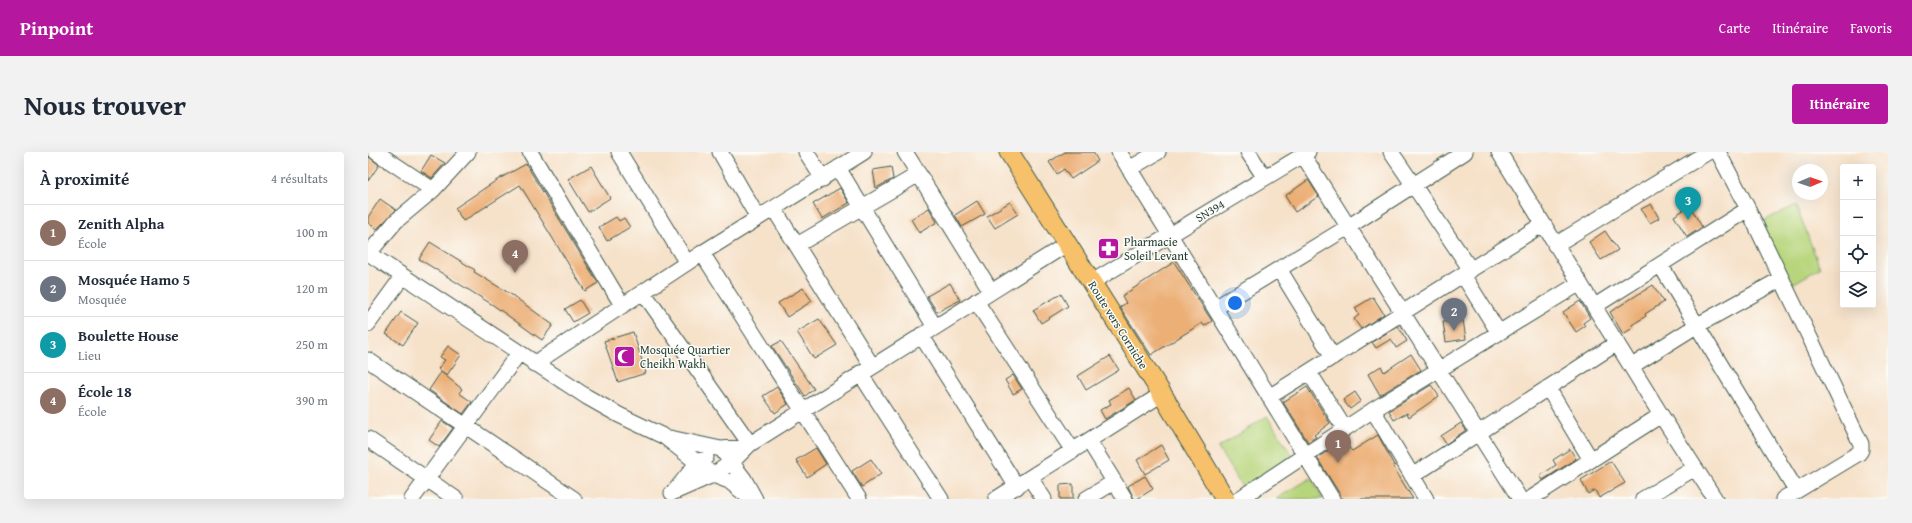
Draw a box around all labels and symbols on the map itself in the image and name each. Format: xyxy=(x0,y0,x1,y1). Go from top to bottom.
north arrow xyxy=(1792,164,1828,200)
pin: 3 xyxy=(1675,187,1701,220)
street label: SN394 xyxy=(1192,195,1228,226)
place label: Pharmacie Soleil Levant xyxy=(1124,233,1189,264)
pharmacy icon: Pharmacie Soleil Levant xyxy=(1095,236,1121,262)
pin: 4 xyxy=(502,240,528,273)
street label: Route vers Corniche xyxy=(1084,277,1153,372)
your location xyxy=(1225,293,1245,313)
pin: 2 xyxy=(1441,298,1467,331)
place label: Mosquée Quartier Cheikh Wakh xyxy=(640,341,730,372)
mosque icon: Mosquée Quartier Cheikh Wakh xyxy=(612,344,638,370)
pin: 1 xyxy=(1325,430,1351,463)

